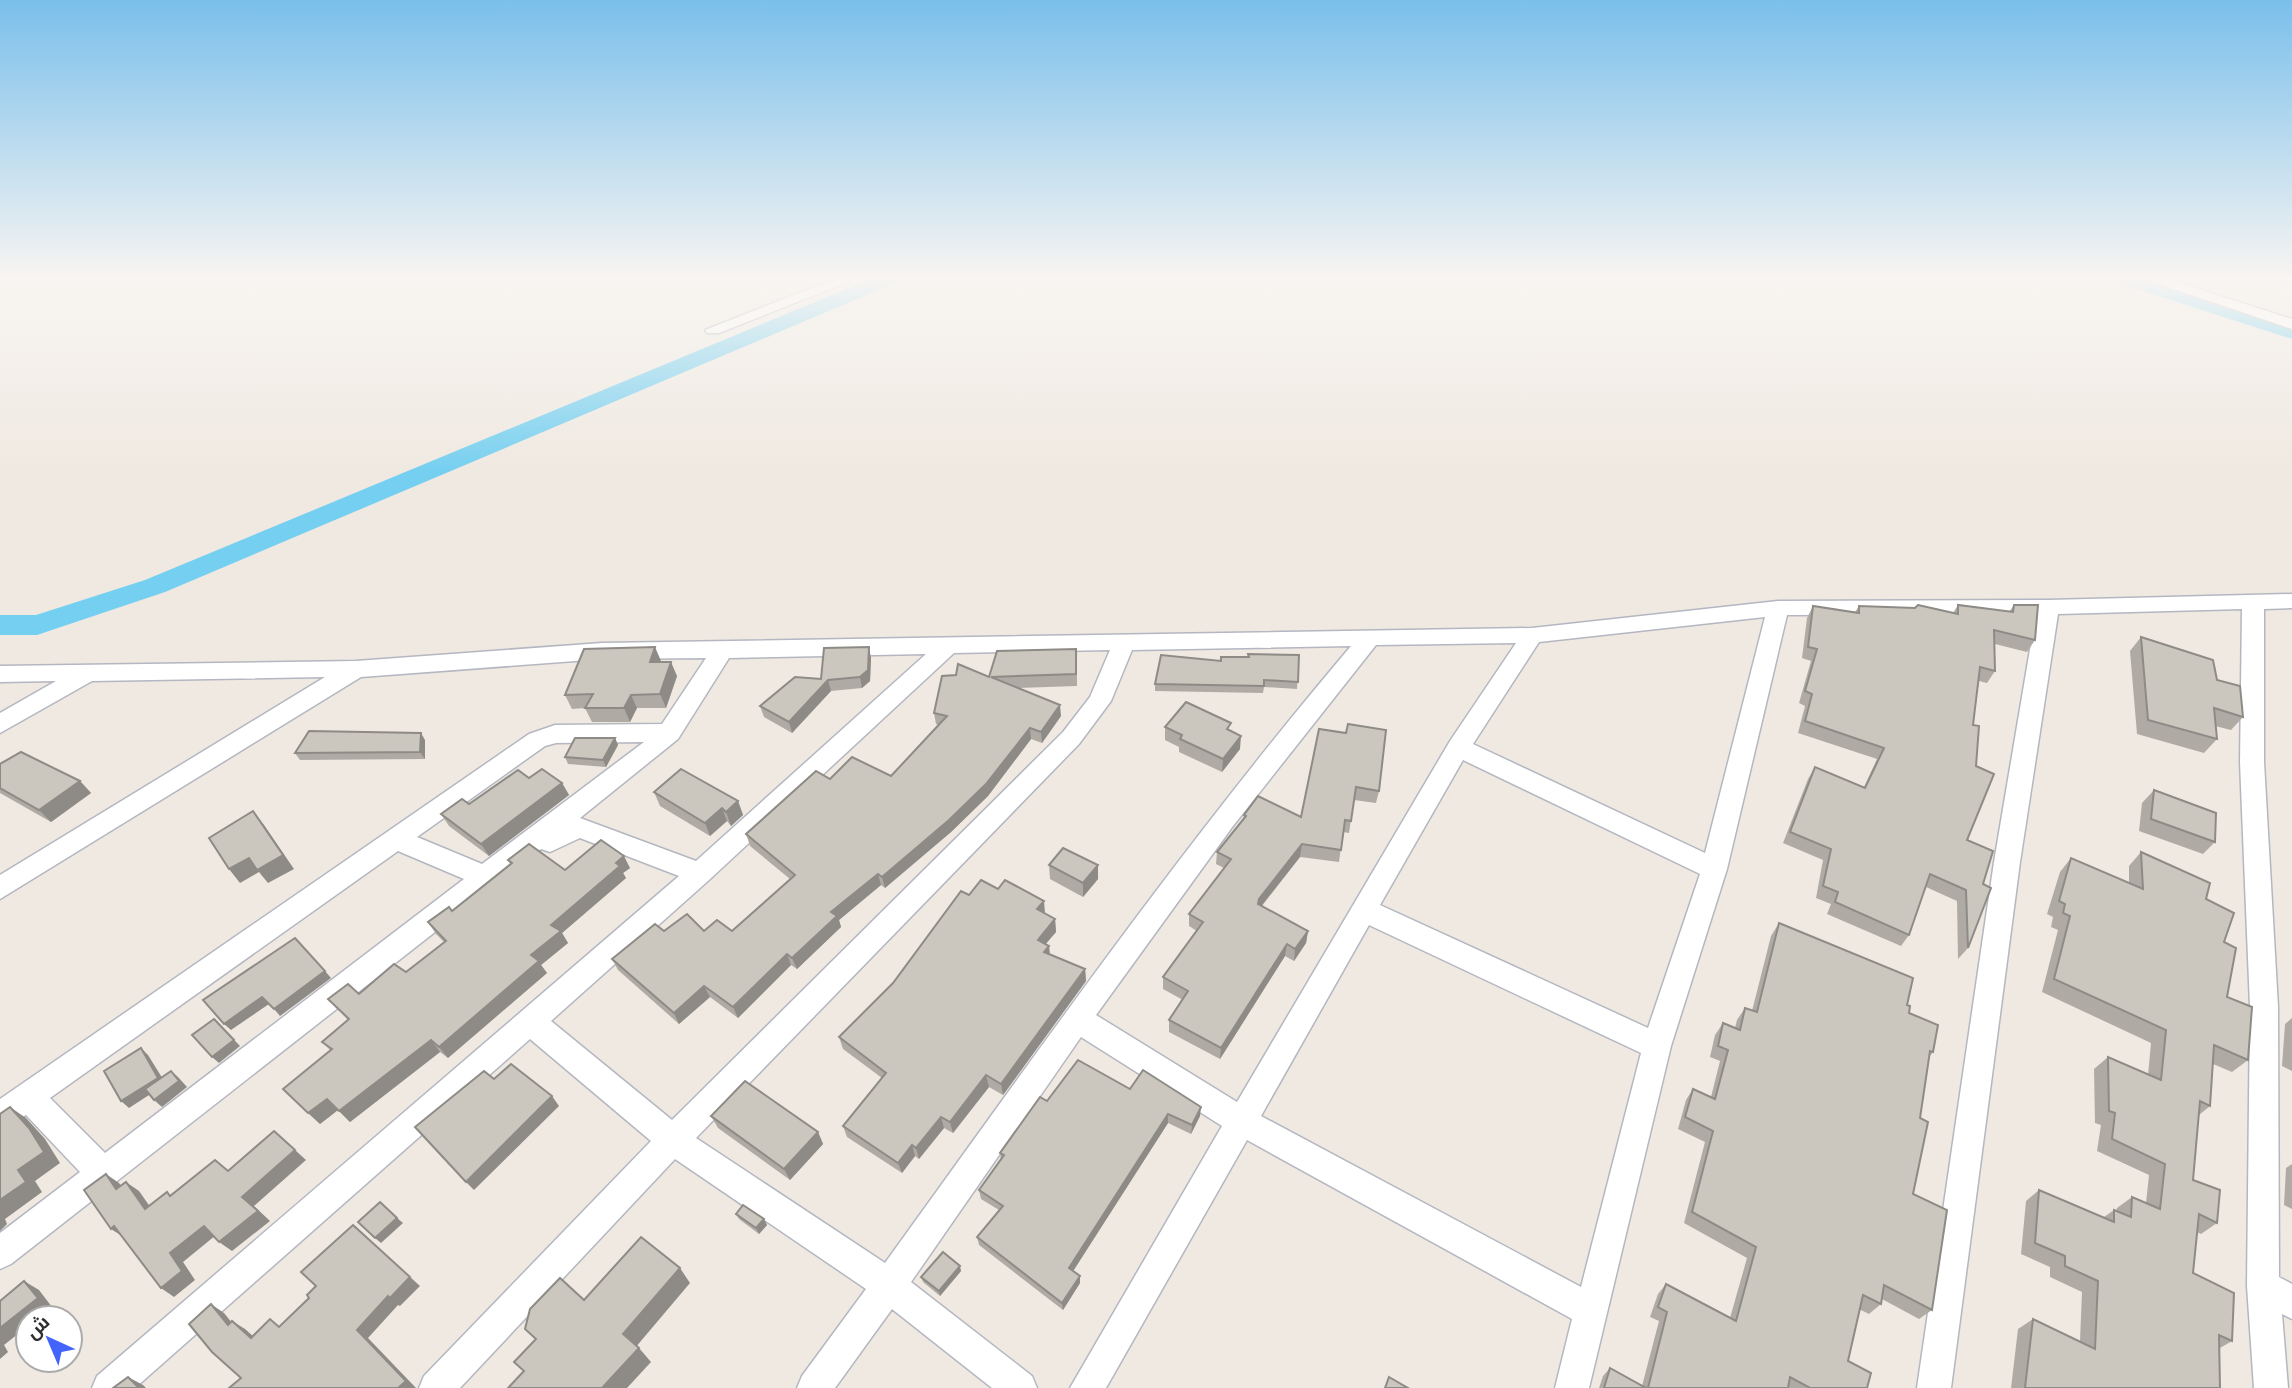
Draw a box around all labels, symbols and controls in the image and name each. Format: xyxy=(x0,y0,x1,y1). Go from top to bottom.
north arrow xyxy=(14,1304,84,1374)
text: ش xyxy=(19,1309,56,1345)

